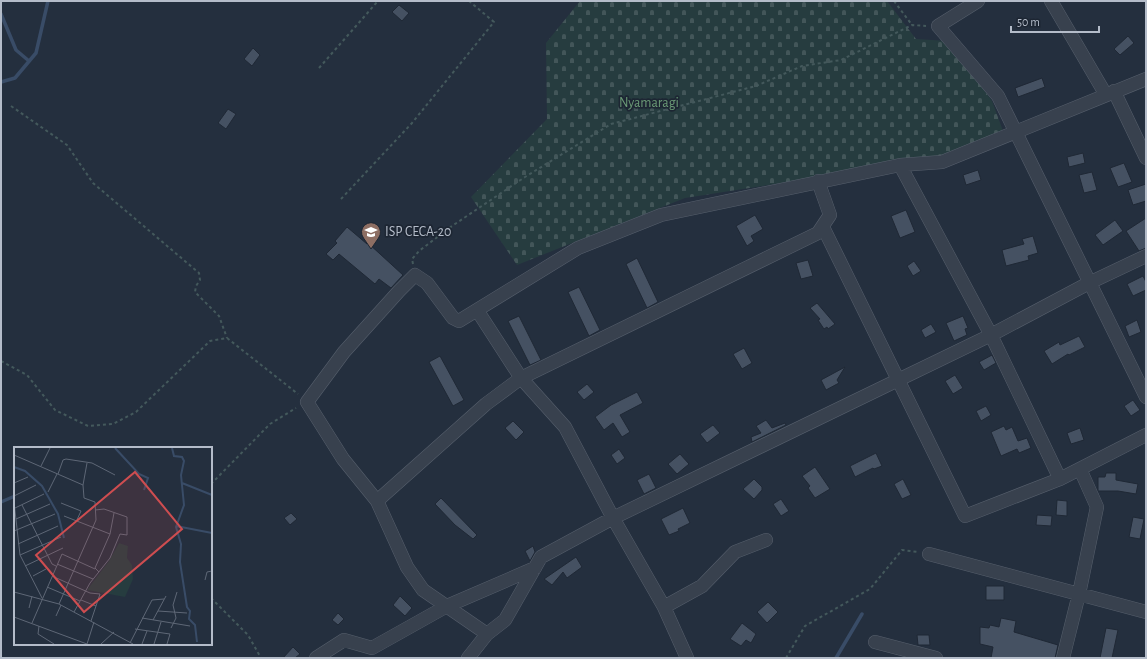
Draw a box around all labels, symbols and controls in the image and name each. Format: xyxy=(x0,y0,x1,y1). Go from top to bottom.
scale bar xyxy=(1011,8,1099,34)
text: 50 m xyxy=(1017,16,1040,28)
park label: Nyamaragi xyxy=(619,96,679,110)
school or university icon: ISP CECA-20 xyxy=(360,221,382,249)
place label: ISP CECA-20 xyxy=(385,225,452,239)
inset map xyxy=(14,447,212,645)

